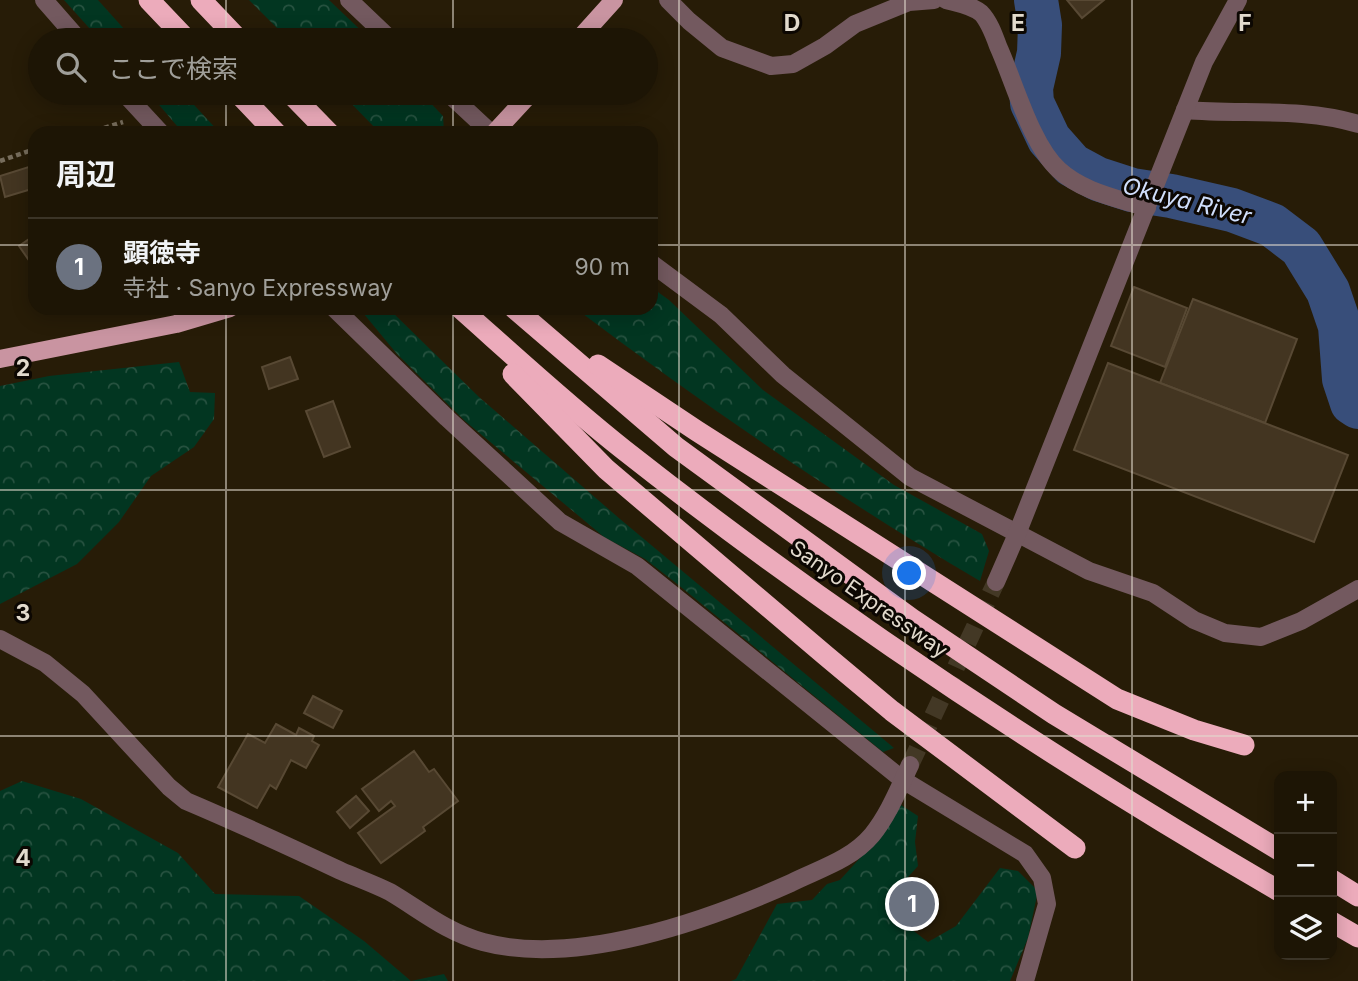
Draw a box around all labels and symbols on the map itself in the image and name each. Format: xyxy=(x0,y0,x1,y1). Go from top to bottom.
text: D xyxy=(784,9,800,37)
text: E xyxy=(1011,9,1025,37)
text: F xyxy=(1238,9,1252,37)
water label: Okuya River xyxy=(1120,171,1256,231)
text: 2 xyxy=(16,354,30,382)
street label: Sanyo Expressway xyxy=(785,535,953,663)
your location xyxy=(892,556,926,590)
text: 3 xyxy=(16,599,30,627)
text: 4 xyxy=(15,844,31,872)
pin: 1 xyxy=(889,878,935,930)

